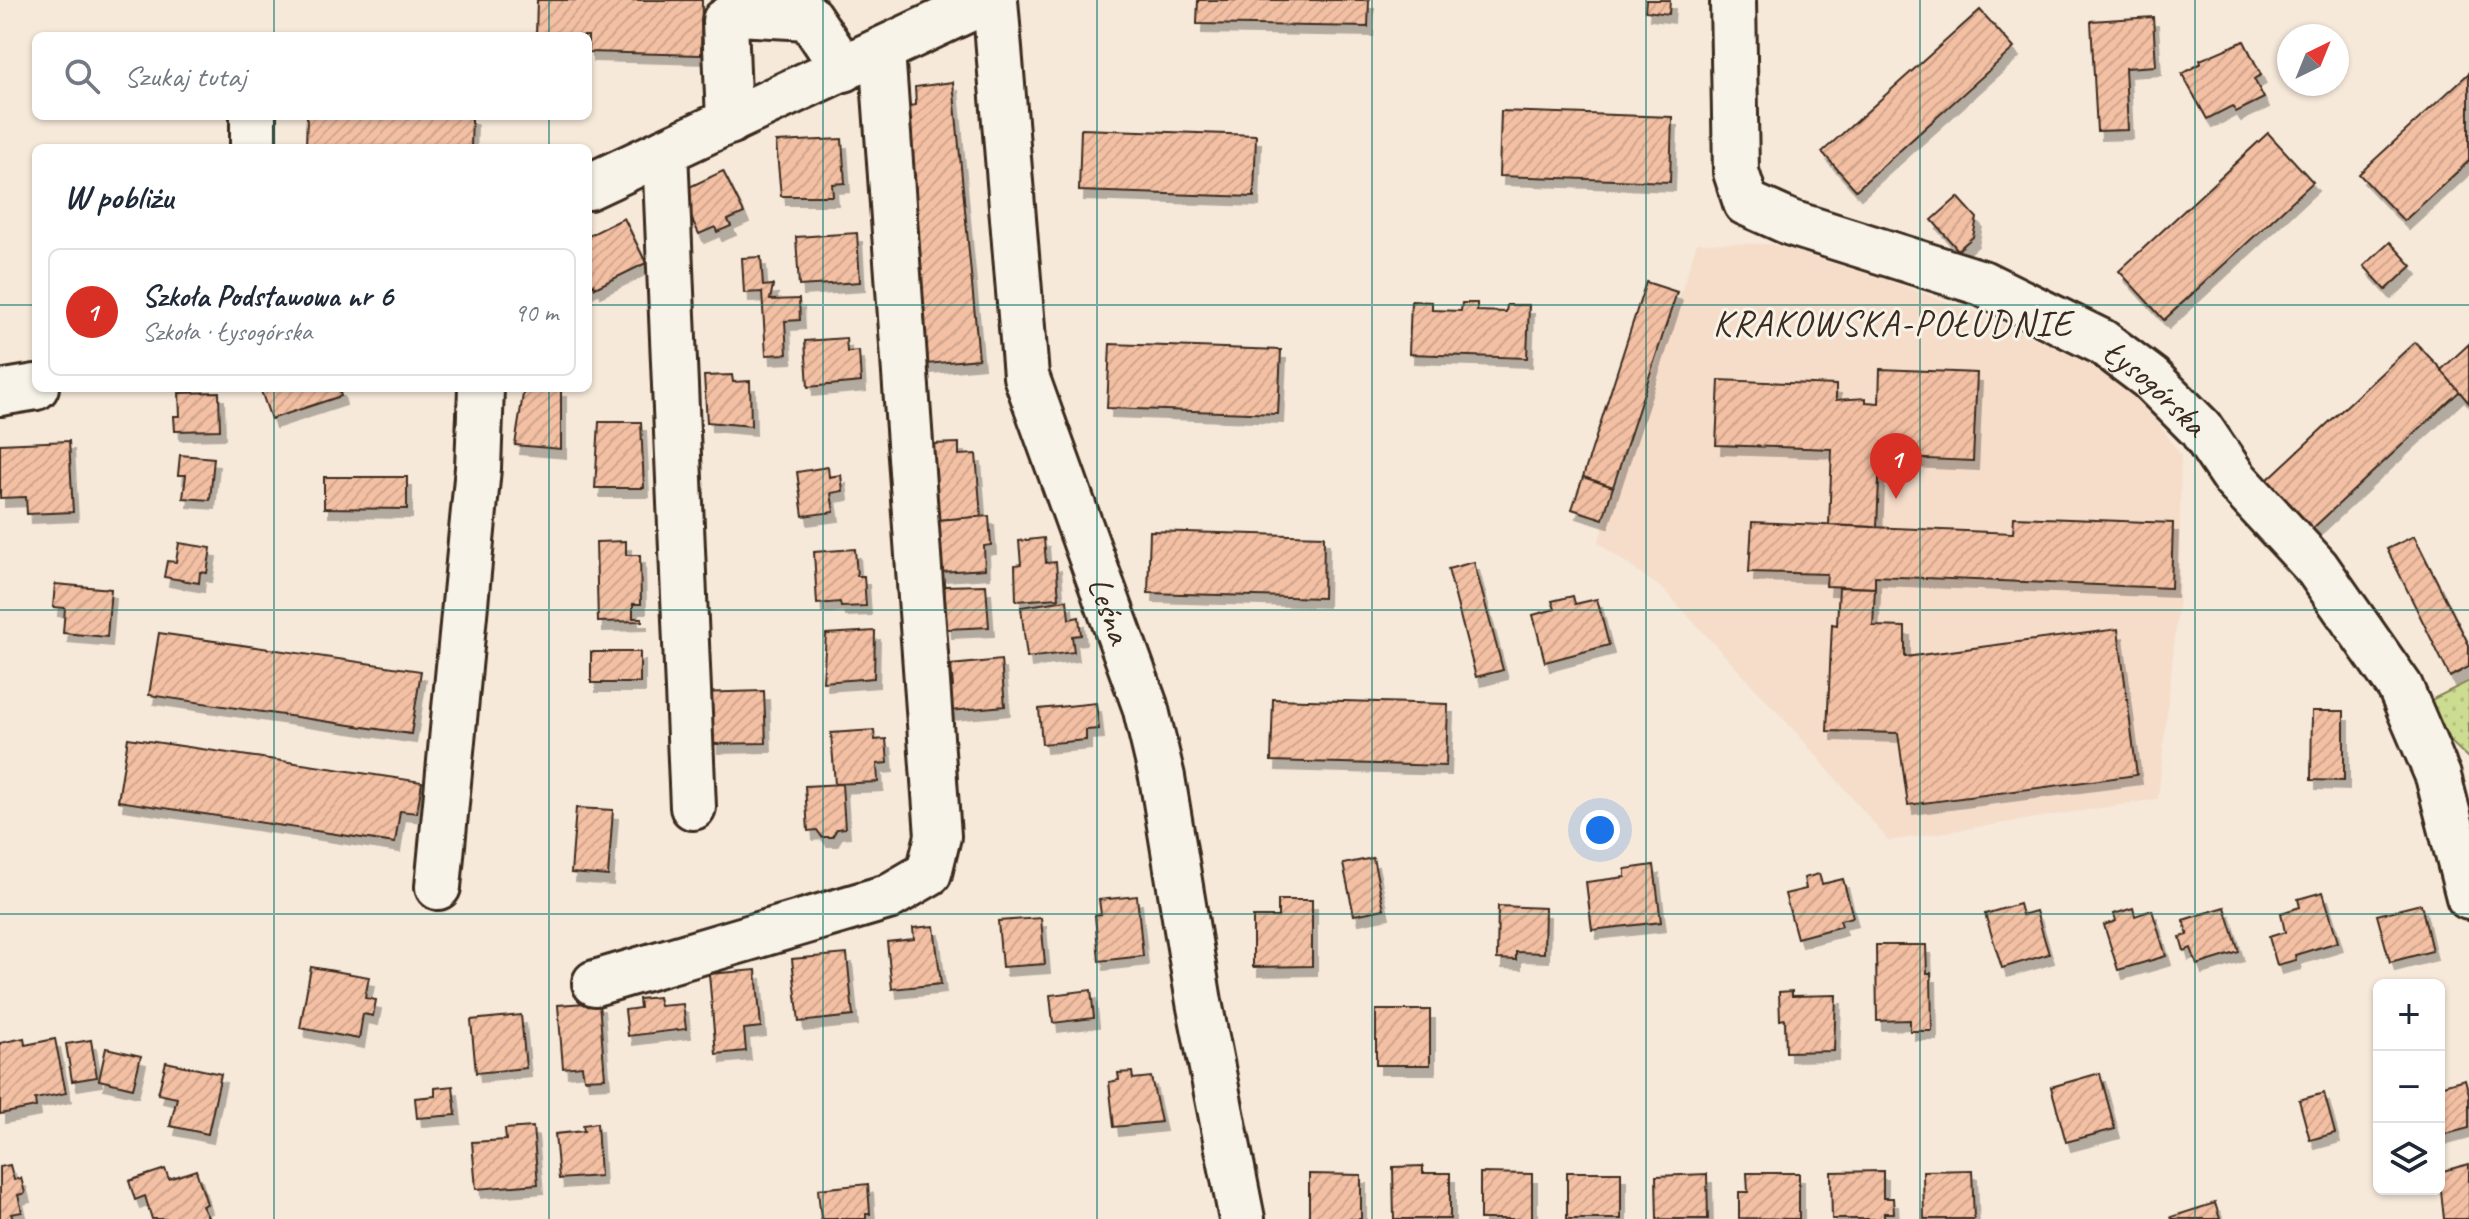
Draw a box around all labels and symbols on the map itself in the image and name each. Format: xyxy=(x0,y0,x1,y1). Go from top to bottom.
north arrow xyxy=(2277,24,2349,96)
district label: KRAKOWSKA-POŁUDNIE xyxy=(1713,300,2075,346)
street label: Łysogórska xyxy=(2095,329,2218,446)
pin: 1 xyxy=(1870,433,1922,499)
street label: Leśna xyxy=(1079,571,1143,651)
your location xyxy=(1580,810,1620,850)

